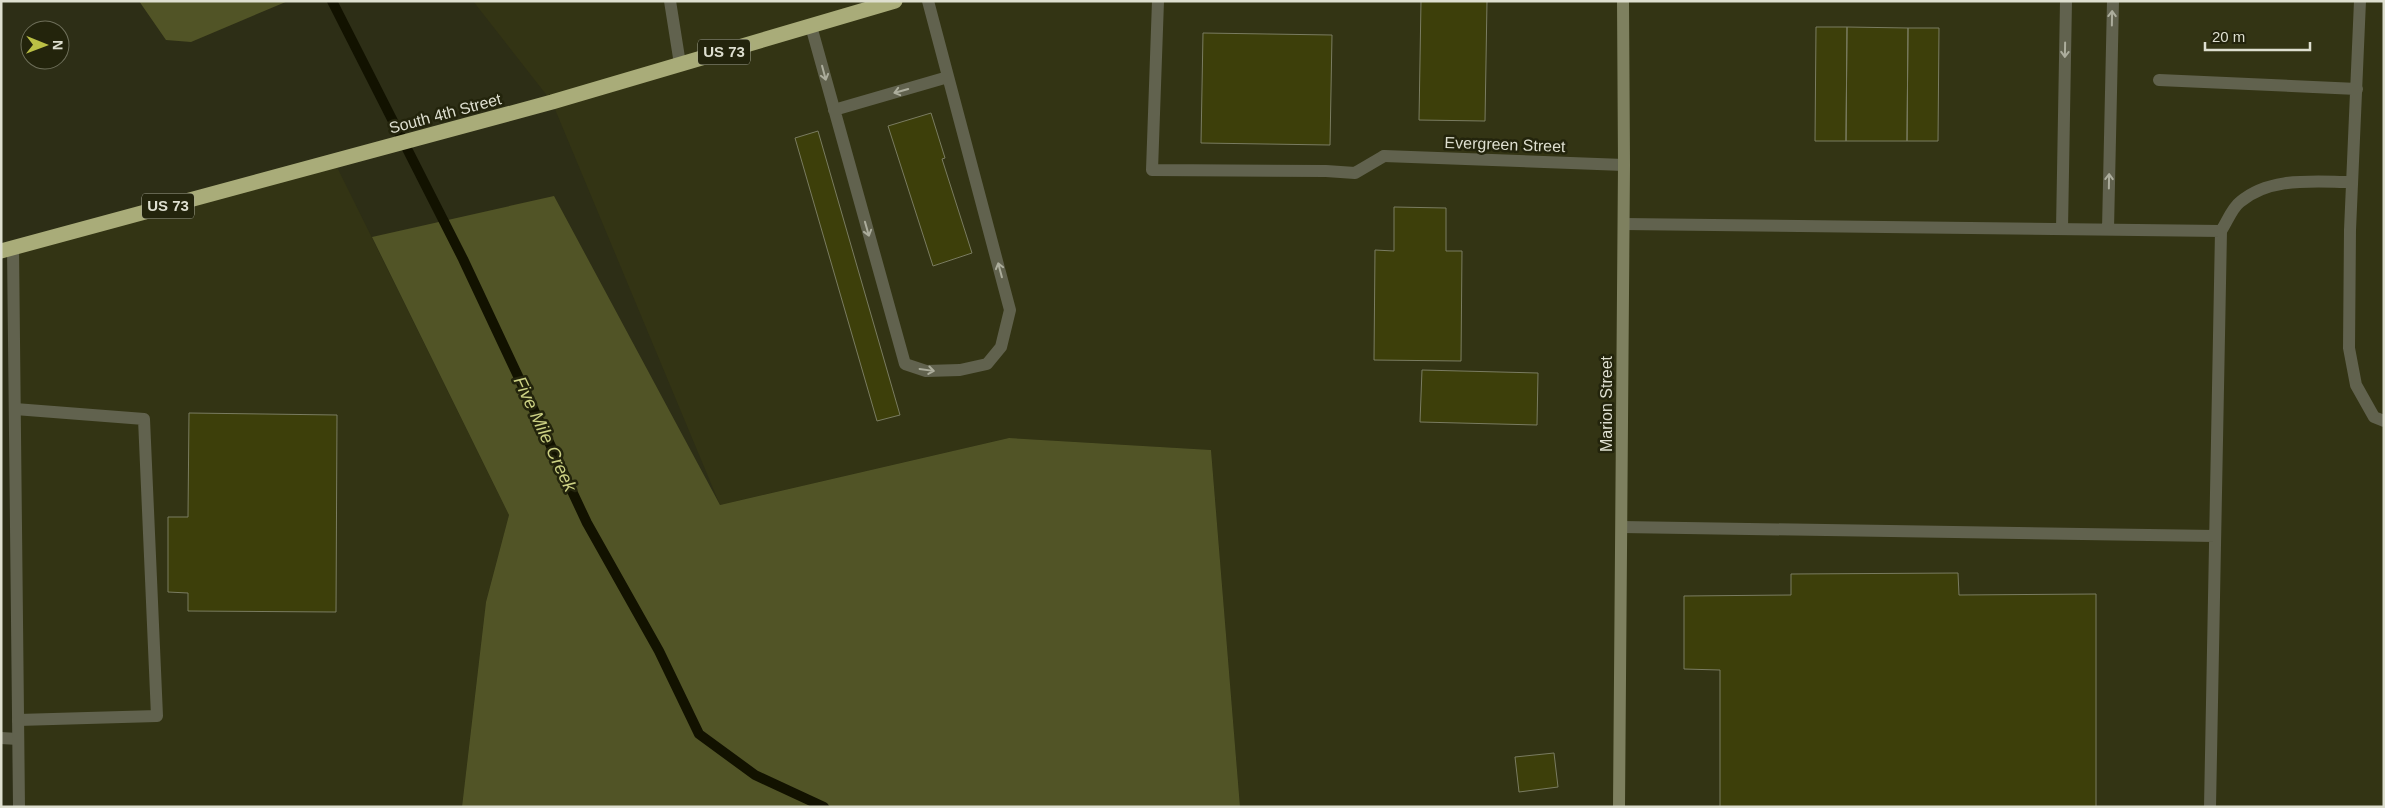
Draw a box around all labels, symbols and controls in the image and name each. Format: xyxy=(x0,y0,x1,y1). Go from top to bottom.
one-way arrow xyxy=(2107,10,2117,26)
north arrow xyxy=(20,20,70,70)
scale bar xyxy=(2205,20,2310,52)
text: 20 m xyxy=(2212,28,2245,45)
text: N xyxy=(50,40,66,50)
road number: US 73 xyxy=(698,40,750,64)
one-way arrow xyxy=(2060,42,2070,58)
one-way arrow xyxy=(820,64,829,80)
one-way arrow xyxy=(893,86,909,96)
street label: South 4th Street xyxy=(387,90,504,137)
street label: Evergreen Street xyxy=(1444,134,1566,155)
one-way arrow xyxy=(2104,173,2114,189)
road number: US 73 xyxy=(142,194,194,218)
one-way arrow xyxy=(863,221,873,237)
one-way arrow xyxy=(995,263,1004,279)
street label: Marion Street xyxy=(1598,355,1615,452)
one-way arrow xyxy=(918,365,934,375)
water label: Five Mile Creek xyxy=(510,373,581,496)

